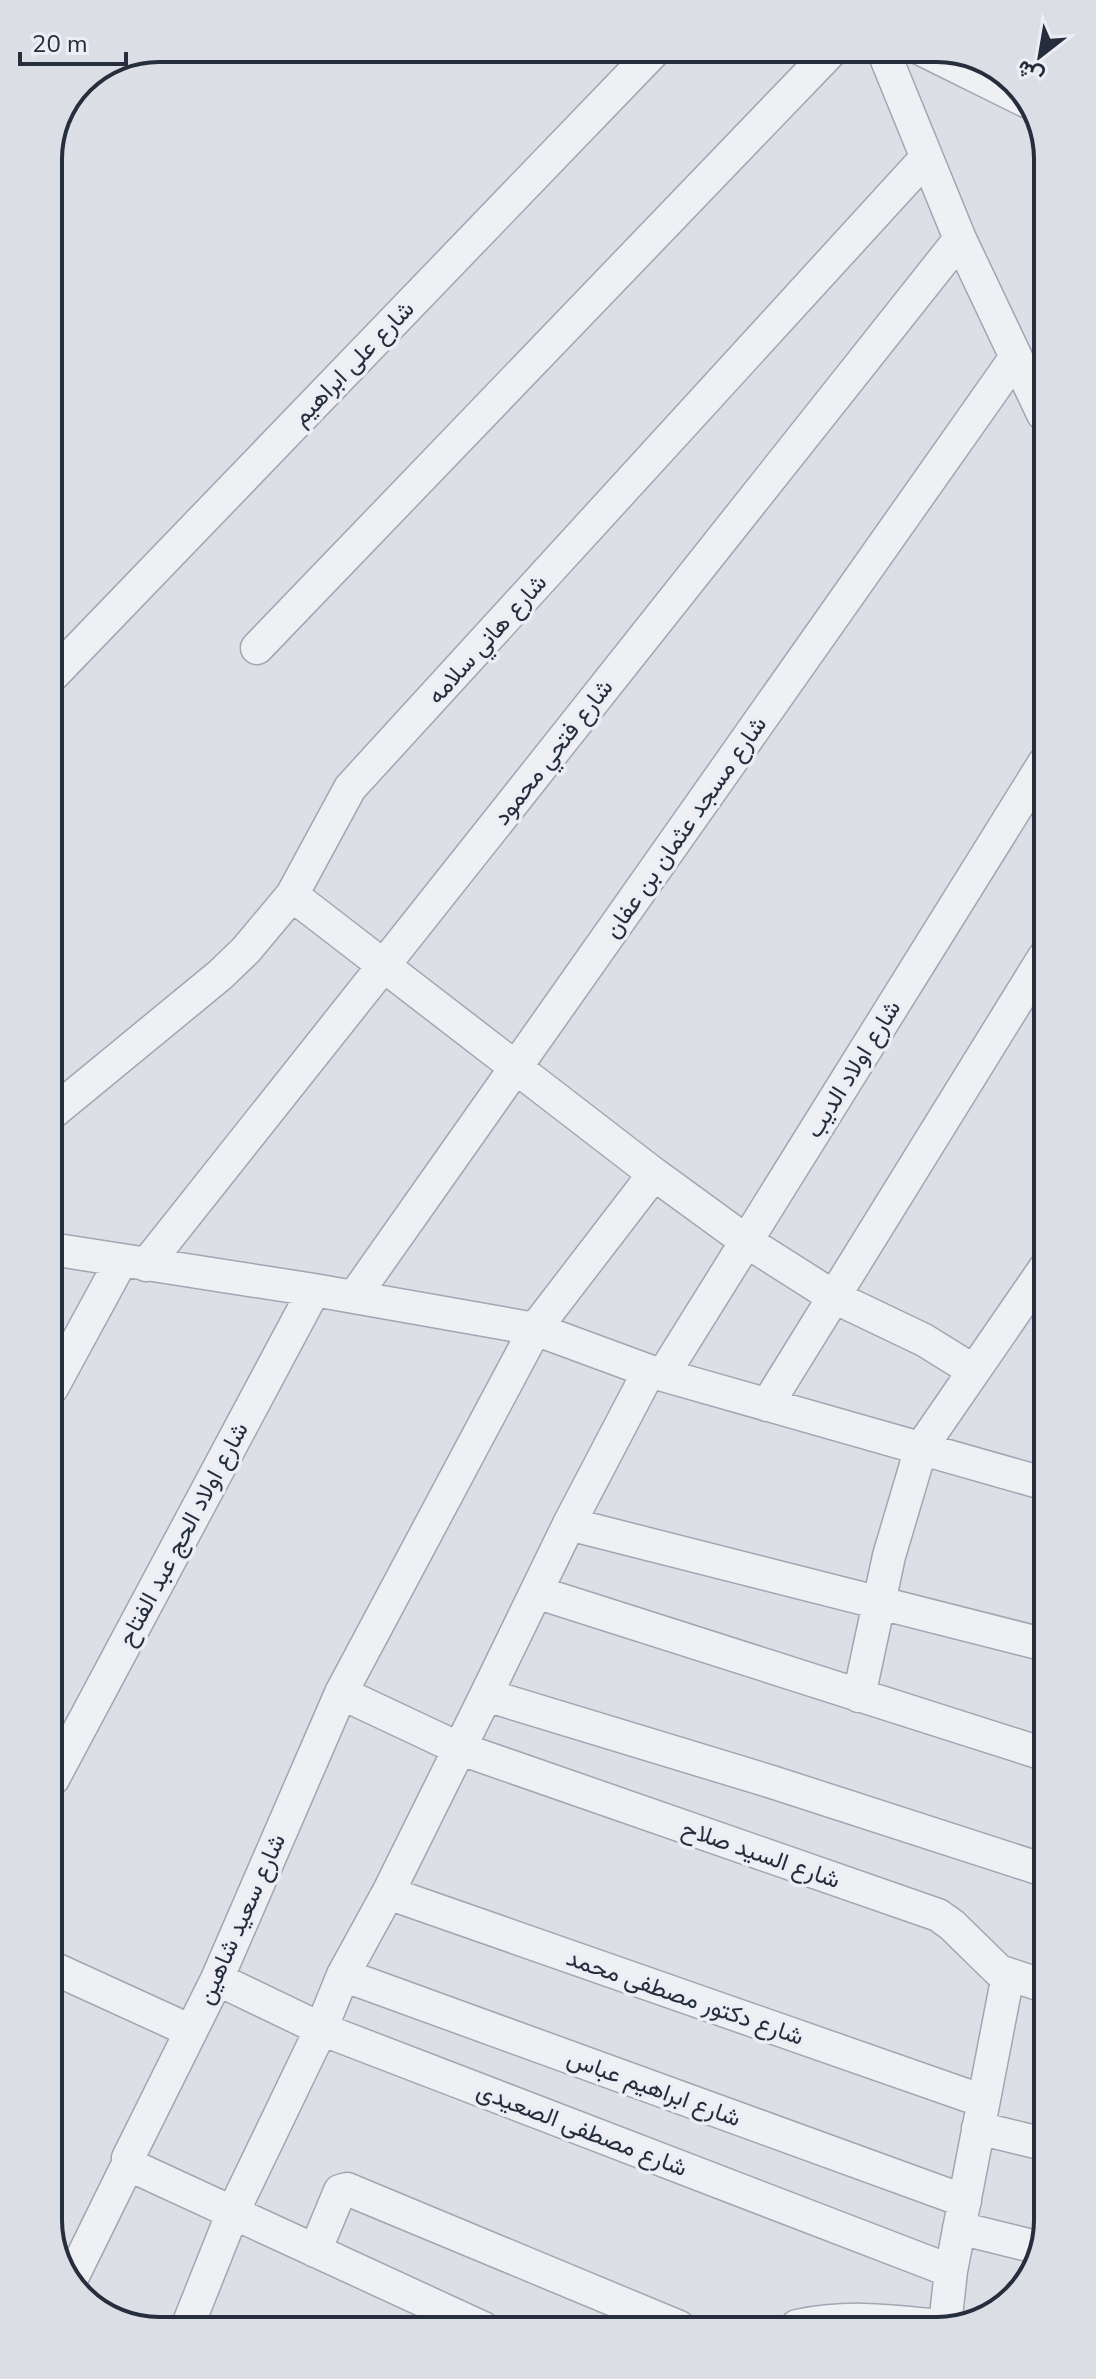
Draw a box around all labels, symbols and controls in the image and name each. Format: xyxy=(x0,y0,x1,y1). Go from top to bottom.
scale bar xyxy=(20,16,126,66)
north arrow xyxy=(1000,16,1080,96)
text: 20 m xyxy=(32,28,88,60)
text: ش xyxy=(1011,53,1049,92)
street label: شارع على ابراهيم xyxy=(285,293,421,433)
street label: شارع هاني سلامه xyxy=(420,567,556,713)
street label: شارع فتحي محمود xyxy=(486,672,623,834)
street label: شارع مسجد عثمان بن عفان xyxy=(596,710,774,944)
street label: شارع اولاد الديب xyxy=(798,994,908,1144)
street label: شارع اولاد الحج عبد الفتاح xyxy=(110,1416,257,1652)
street label: شارع السيد صلاح xyxy=(678,1812,844,1896)
street label: شارع سعيد شاهين xyxy=(189,1829,293,2009)
street label: شارع دكتور مصطفى محمد xyxy=(562,1941,808,2053)
street label: شارع ابراهيم عباس xyxy=(563,2042,745,2134)
street label: شارع مصطفى الصعيدى xyxy=(472,2074,692,2184)

